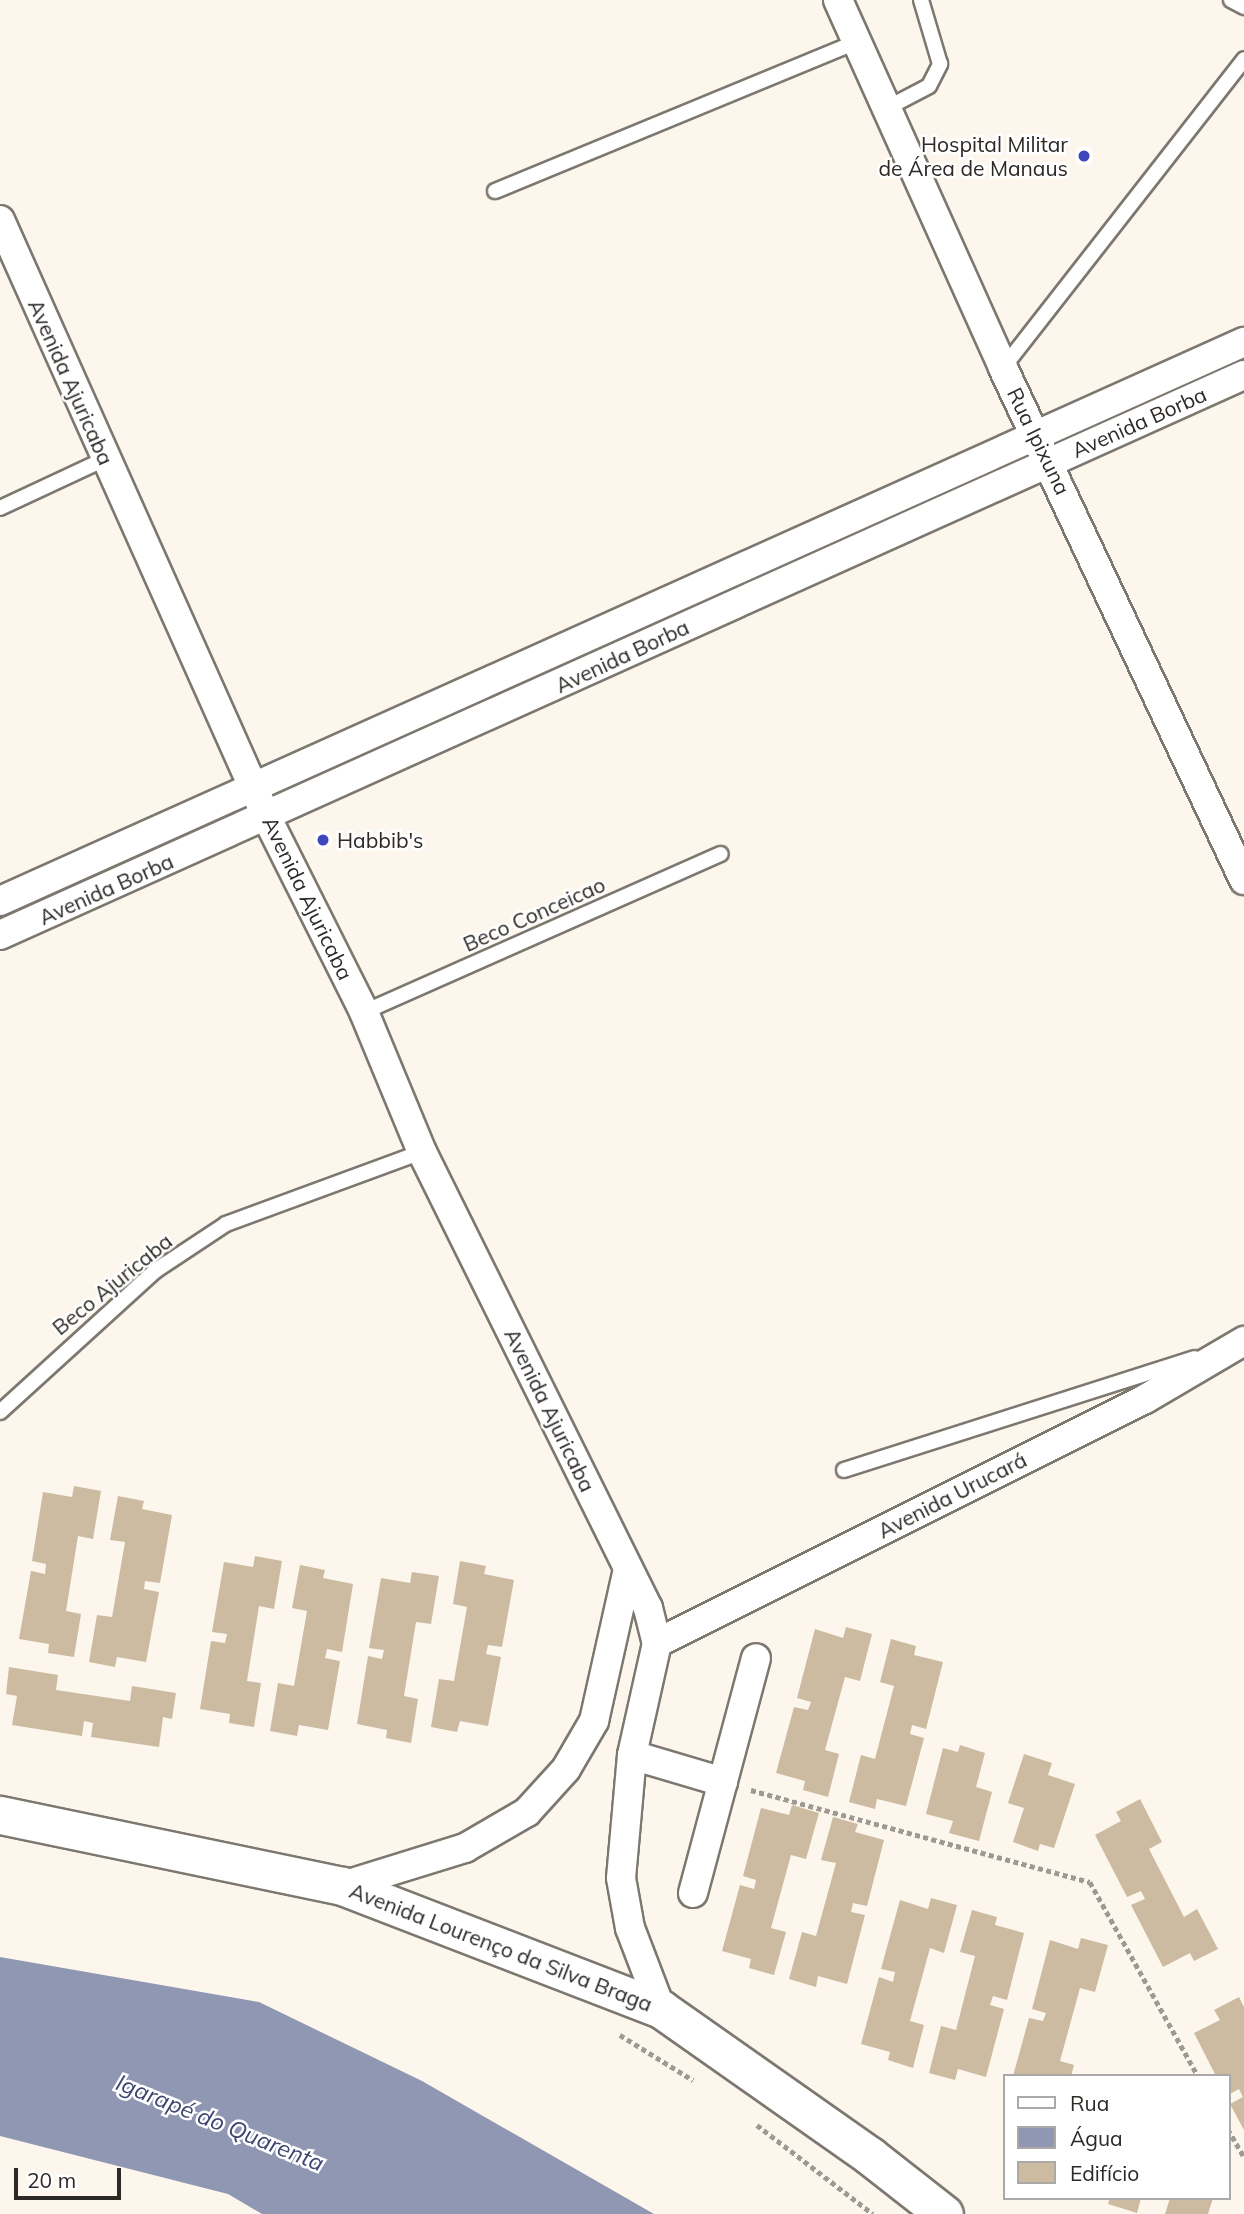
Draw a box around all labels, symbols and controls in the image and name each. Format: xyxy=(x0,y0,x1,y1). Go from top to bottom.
place label: Hospital Militar de Área de Manaus xyxy=(879,131,1068,181)
marker: Hospital Militar de Área de Manaus xyxy=(1074,146,1094,166)
street label: Avenida Ajuricaba xyxy=(23,295,119,469)
street label: Avenida Borba xyxy=(1068,381,1210,463)
street label: Rua Ipixuna xyxy=(1002,383,1076,499)
street label: Avenida Borba xyxy=(551,614,693,698)
street label: Avenida Ajuricaba xyxy=(258,812,358,984)
place label: Habbib's xyxy=(337,827,424,853)
marker: Habbib's xyxy=(315,832,331,848)
street label: Avenida Borba xyxy=(35,848,177,930)
street label: Beco Conceicao xyxy=(459,871,609,957)
street label: Beco Ajuricaba xyxy=(47,1228,177,1340)
street label: Avenida Ajuricaba xyxy=(500,1324,600,1496)
street label: Avenida Urucará xyxy=(873,1447,1031,1543)
street label: Avenida Lourenço da Silva Braga xyxy=(346,1878,656,2016)
water label: Igarapé do Quarenta xyxy=(112,2069,328,2177)
legend xyxy=(1002,2074,1230,2200)
text: Rua xyxy=(1070,2090,1109,2116)
text: Água xyxy=(1070,2125,1123,2151)
scale bar xyxy=(18,2154,124,2198)
text: Edifício xyxy=(1070,2160,1139,2186)
text: 20 m xyxy=(27,2167,76,2193)

